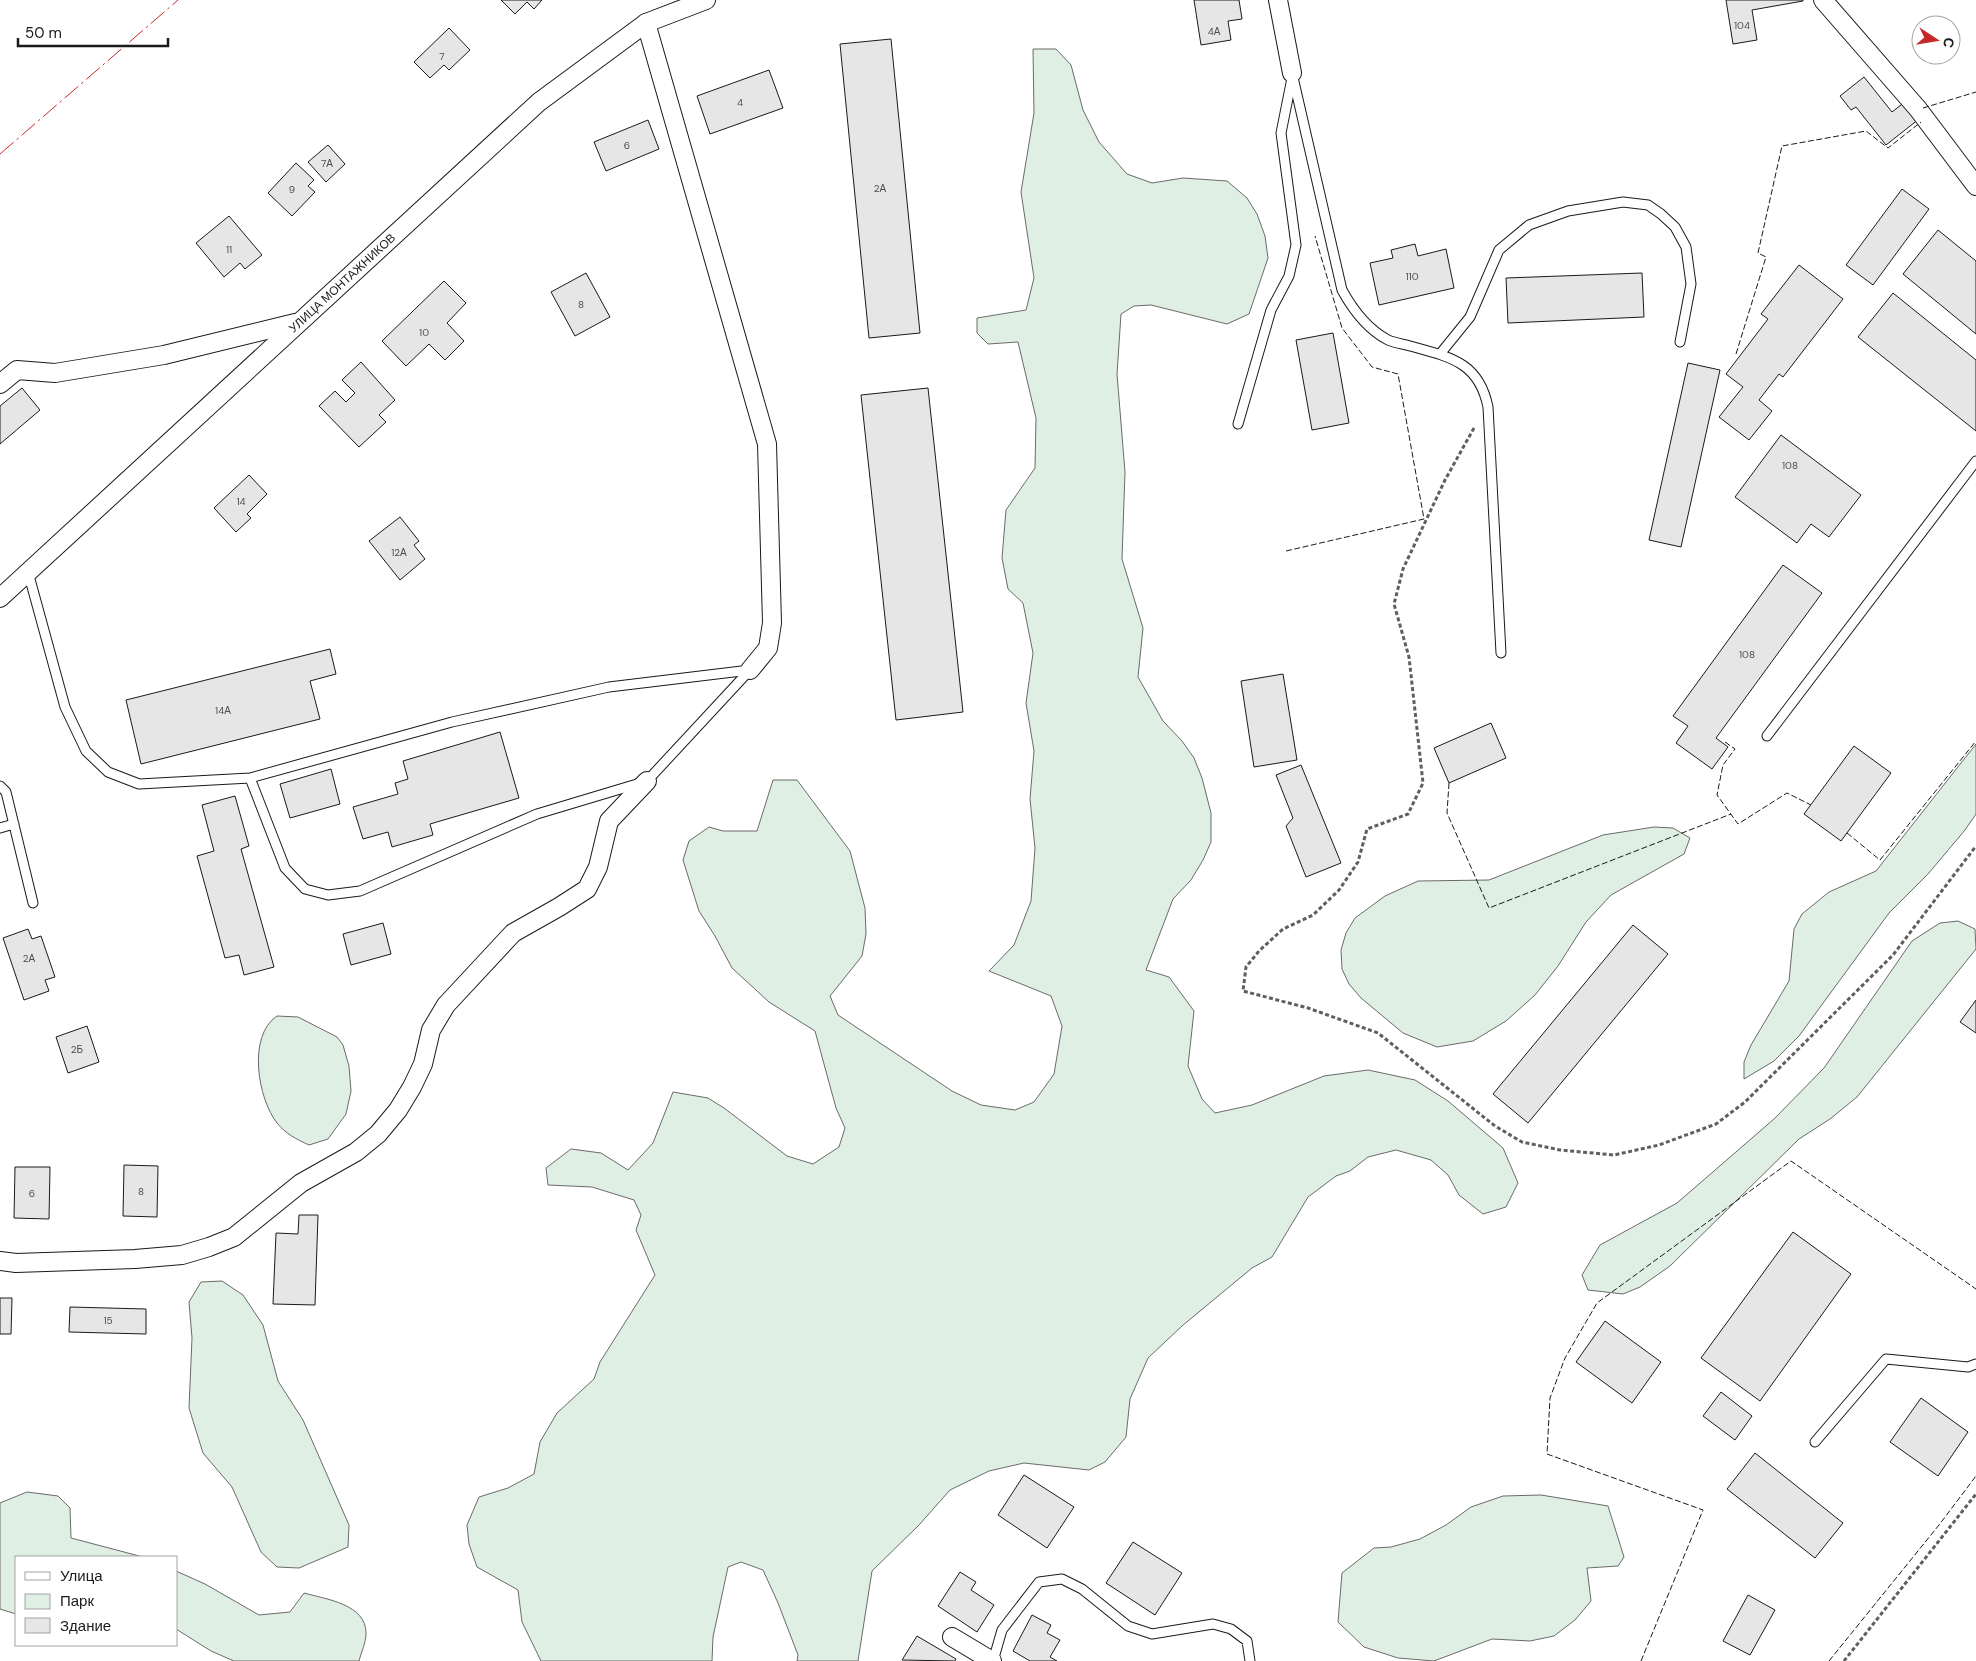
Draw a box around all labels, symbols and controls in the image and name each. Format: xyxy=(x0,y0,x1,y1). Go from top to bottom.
scale bar xyxy=(18,15,168,47)
north arrow xyxy=(1911,15,1961,65)
house number: 104 xyxy=(1734,19,1750,32)
text: 50 m xyxy=(25,23,62,43)
house number: 4А xyxy=(1208,25,1221,38)
text: С xyxy=(1939,36,1959,50)
house number: 7 xyxy=(439,50,445,63)
house number: 4 xyxy=(737,96,743,109)
house number: 6 xyxy=(624,139,630,152)
house number: 7А xyxy=(321,157,333,170)
house number: 2А xyxy=(874,182,887,195)
house number: 9 xyxy=(289,183,295,196)
street label: УЛИЦА МОНТАЖНИКОВ xyxy=(285,230,399,336)
house number: 11 xyxy=(226,243,232,256)
house number: 110 xyxy=(1405,270,1419,283)
house number: 8 xyxy=(578,298,584,311)
house number: 10 xyxy=(419,326,429,339)
house number: 108 xyxy=(1782,459,1798,472)
house number: 14 xyxy=(236,495,246,508)
house number: 12А xyxy=(391,546,407,559)
house number: 108 xyxy=(1739,648,1755,661)
house number: 14А xyxy=(215,704,231,717)
house number: 2А xyxy=(23,952,36,965)
house number: 2Б xyxy=(71,1043,84,1056)
house number: 8 xyxy=(138,1185,144,1198)
house number: 6 xyxy=(29,1187,35,1200)
house number: 15 xyxy=(103,1314,113,1327)
legend xyxy=(15,1556,178,1646)
text: Улица xyxy=(60,1566,103,1586)
text: Парк xyxy=(60,1591,94,1611)
text: Здание xyxy=(60,1616,111,1636)

